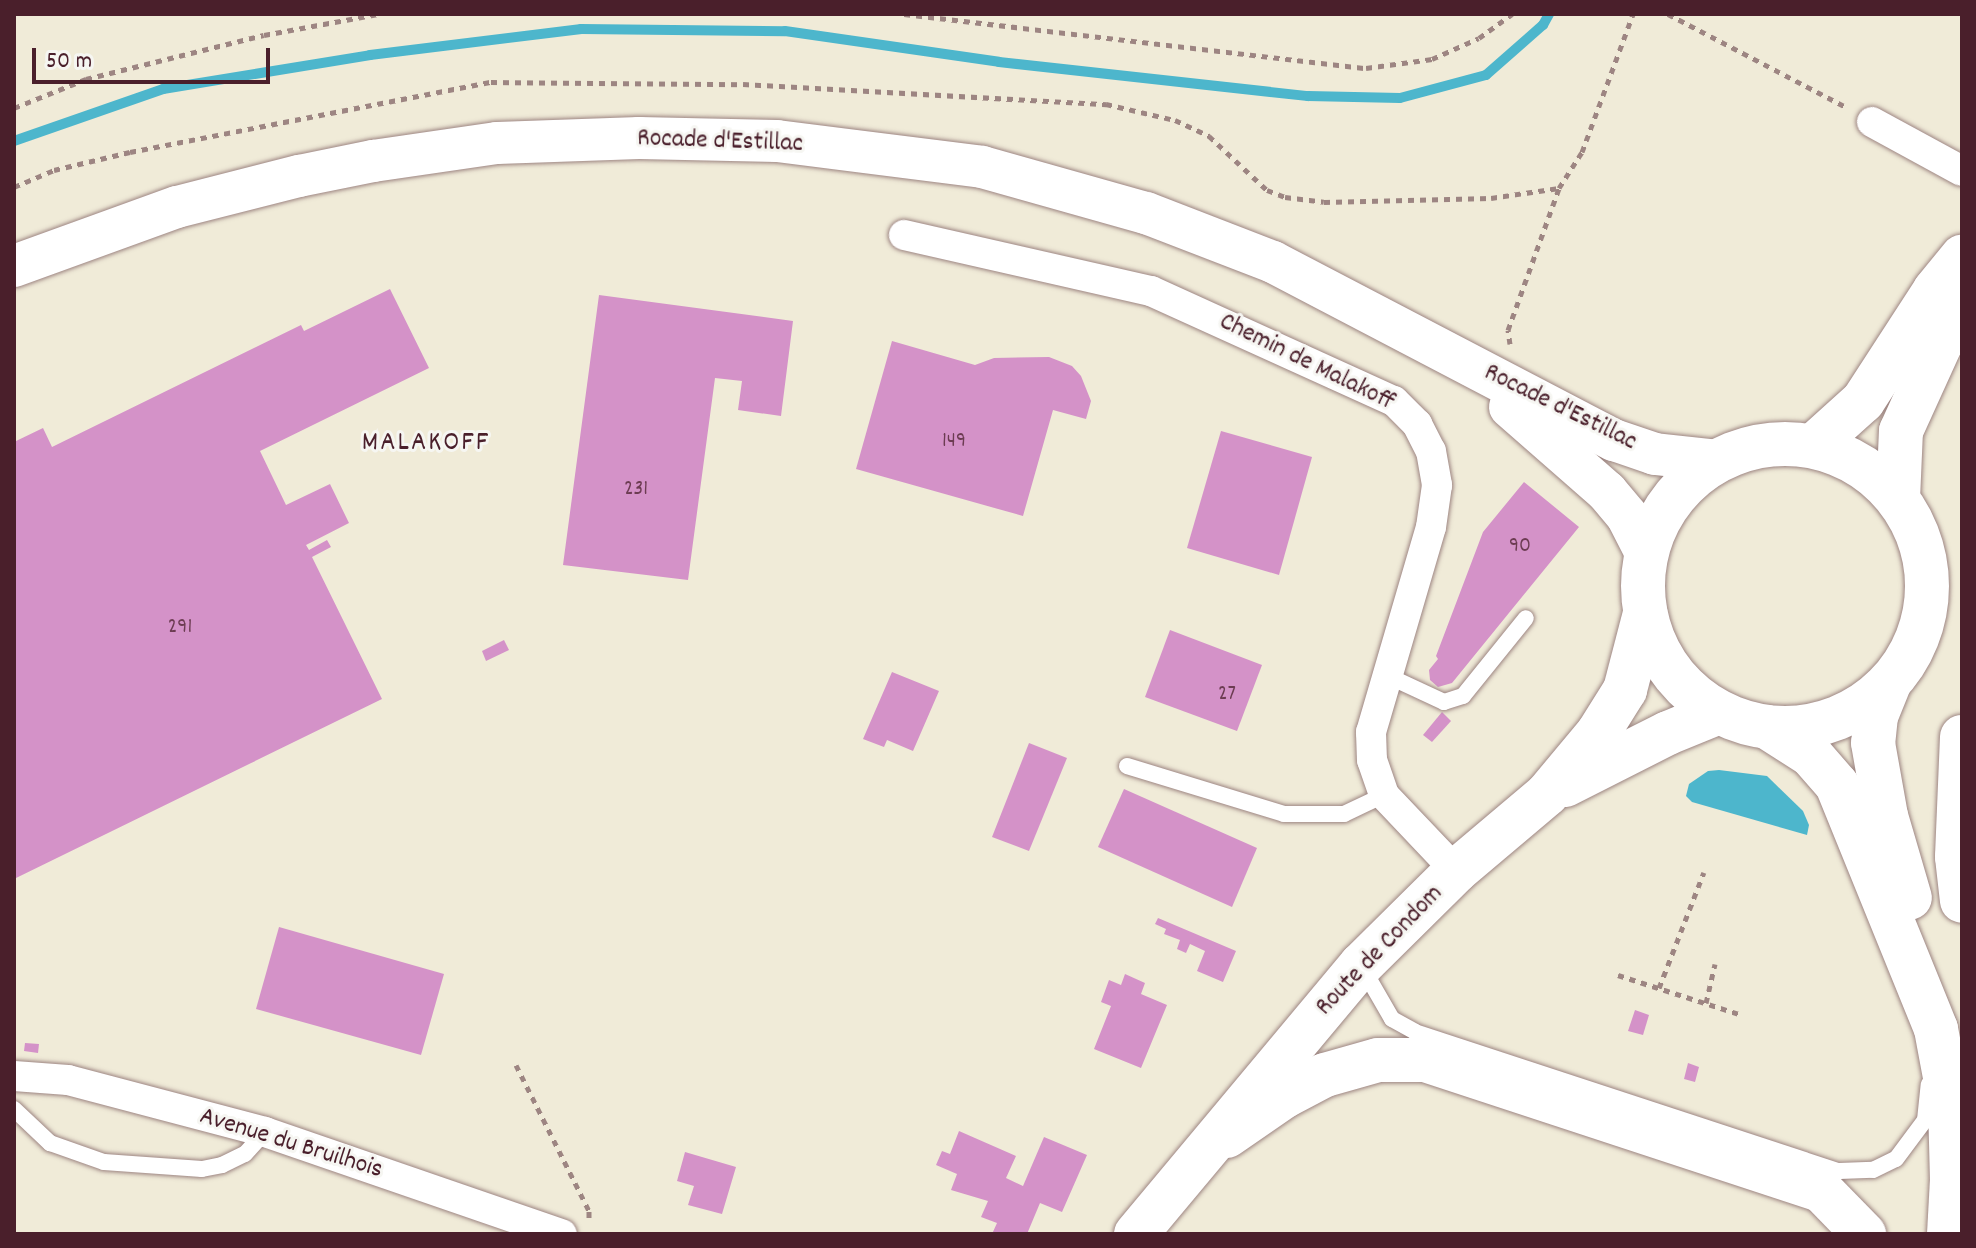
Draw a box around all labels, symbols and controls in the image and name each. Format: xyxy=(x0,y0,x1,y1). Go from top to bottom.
scale bar xyxy=(36,32,274,82)
text: 50 m xyxy=(46,45,92,79)
street label: Rocade d'Estillac xyxy=(637,124,803,160)
street label: Chemin de Malakoff xyxy=(1214,307,1400,419)
street label: Rocade d'Estillac xyxy=(1479,358,1641,458)
district label: MALAKOFF xyxy=(362,427,490,461)
house number: 149 xyxy=(942,429,966,455)
house number: 231 xyxy=(624,477,648,503)
house number: 90 xyxy=(1509,534,1531,560)
house number: 291 xyxy=(168,615,192,641)
house number: 27 xyxy=(1218,682,1236,708)
street label: Route de Condom xyxy=(1310,879,1450,1023)
street label: Avenue du Bruilhois xyxy=(196,1101,386,1187)

